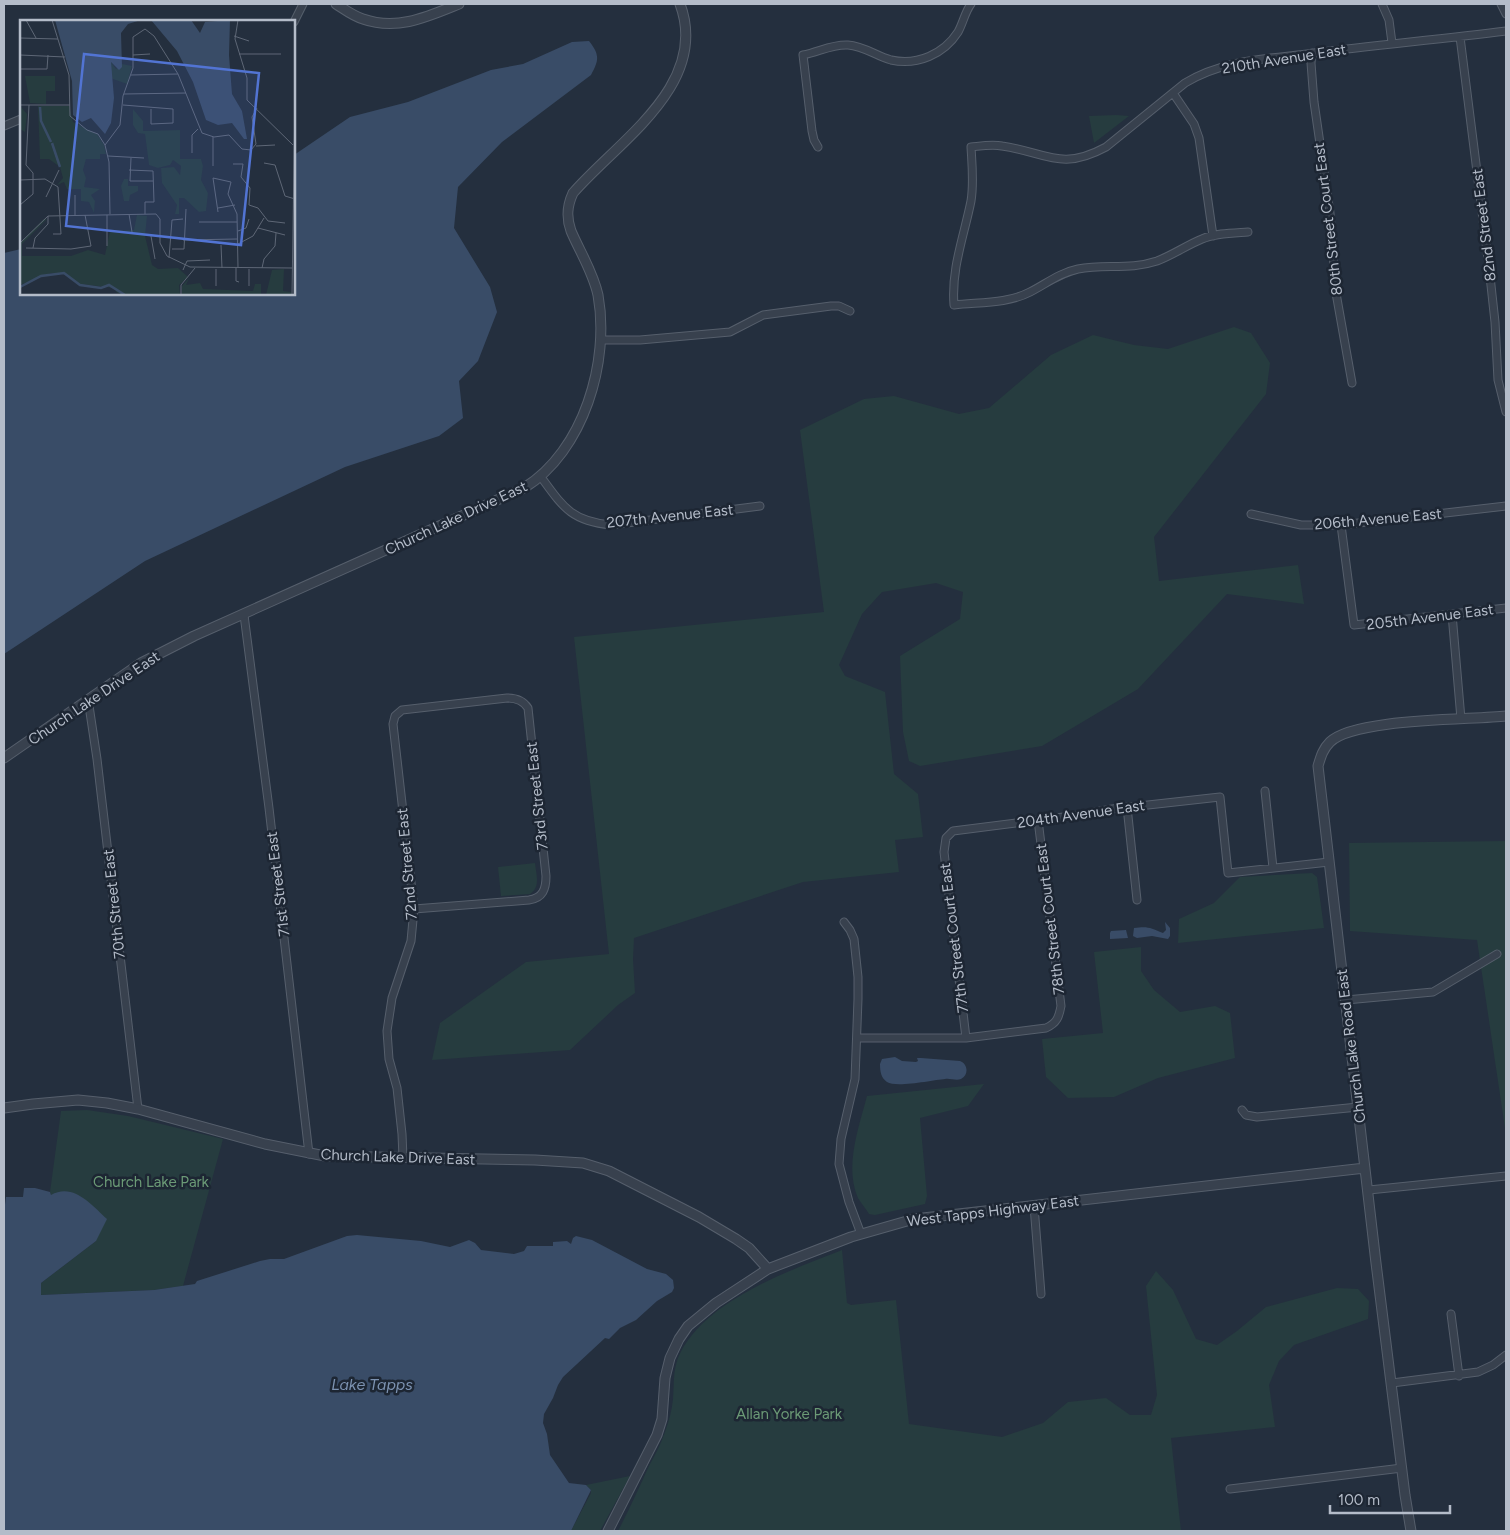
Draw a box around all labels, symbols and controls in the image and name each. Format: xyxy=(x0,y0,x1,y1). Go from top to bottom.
inset map xyxy=(20,20,295,295)
street label: 210th Avenue East xyxy=(1221,40,1348,78)
street label: 80th Street Court East xyxy=(1310,141,1346,296)
street label: 82nd Street East xyxy=(1468,167,1500,282)
street label: Church Lake Drive East xyxy=(382,477,530,559)
street label: 207th Avenue East xyxy=(606,500,735,532)
street label: 206th Avenue East xyxy=(1314,504,1443,534)
street label: 205th Avenue East xyxy=(1365,600,1495,634)
street label: Church Lake Drive East xyxy=(25,647,163,749)
street label: 73rd Street East xyxy=(522,741,552,851)
street label: 204th Avenue East xyxy=(1016,796,1146,832)
street label: 72nd Street East xyxy=(393,807,421,921)
street label: 71st Street East xyxy=(263,830,293,937)
street label: 78th Street Court East xyxy=(1032,842,1068,996)
street label: 70th Street East xyxy=(99,848,129,960)
street label: 77th Street Court East xyxy=(936,862,972,1014)
street label: Church Lake Road East xyxy=(1333,968,1369,1124)
street label: Church Lake Drive East xyxy=(320,1145,476,1169)
park label: Church Lake Park xyxy=(93,1173,210,1191)
street label: West Tapps Highway East xyxy=(906,1191,1081,1231)
water label: Lake Tapps xyxy=(331,1375,413,1394)
park label: Allan Yorke Park xyxy=(736,1405,843,1423)
scale bar xyxy=(1330,1482,1450,1514)
text: 100 m xyxy=(1338,1491,1380,1509)

